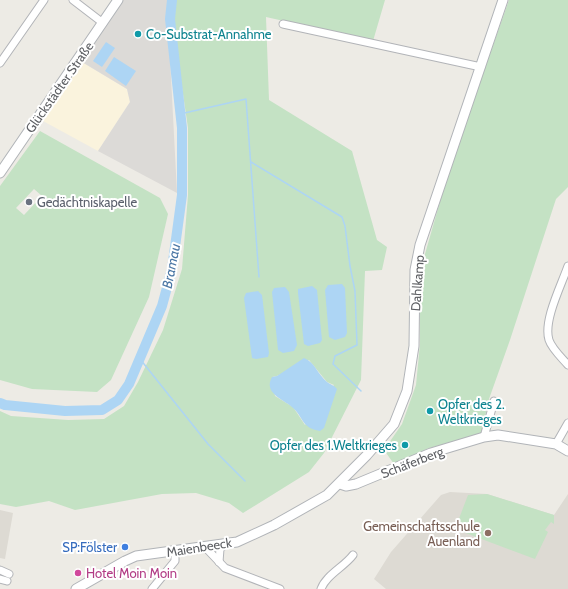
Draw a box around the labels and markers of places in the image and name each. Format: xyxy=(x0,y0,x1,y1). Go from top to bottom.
place label: Co-Substrat-Annahme xyxy=(146,26,272,42)
marker: Co-Substrat-Annahme xyxy=(133,29,143,39)
place label: Gedächtniskapelle xyxy=(37,194,137,210)
marker: Gedächtniskapelle xyxy=(24,197,34,207)
place label: Opfer des 2. Weltkrieges xyxy=(438,396,505,427)
marker: Opfer des 2. Weltkrieges xyxy=(425,406,435,416)
place label: Opfer des 1.Weltkrieges xyxy=(270,437,398,453)
marker: Opfer des 1.Weltkrieges xyxy=(400,440,410,450)
place label: Gemeinschaftsschule Auenland xyxy=(363,518,480,549)
marker: Gemeinschaftsschule Auenland xyxy=(483,528,493,538)
place label: SP:Fölster xyxy=(62,539,118,555)
marker: SP:Fölster xyxy=(120,542,130,552)
place label: Hotel Moin Moin xyxy=(86,565,177,581)
marker: Hotel Moin Moin xyxy=(73,568,83,578)

